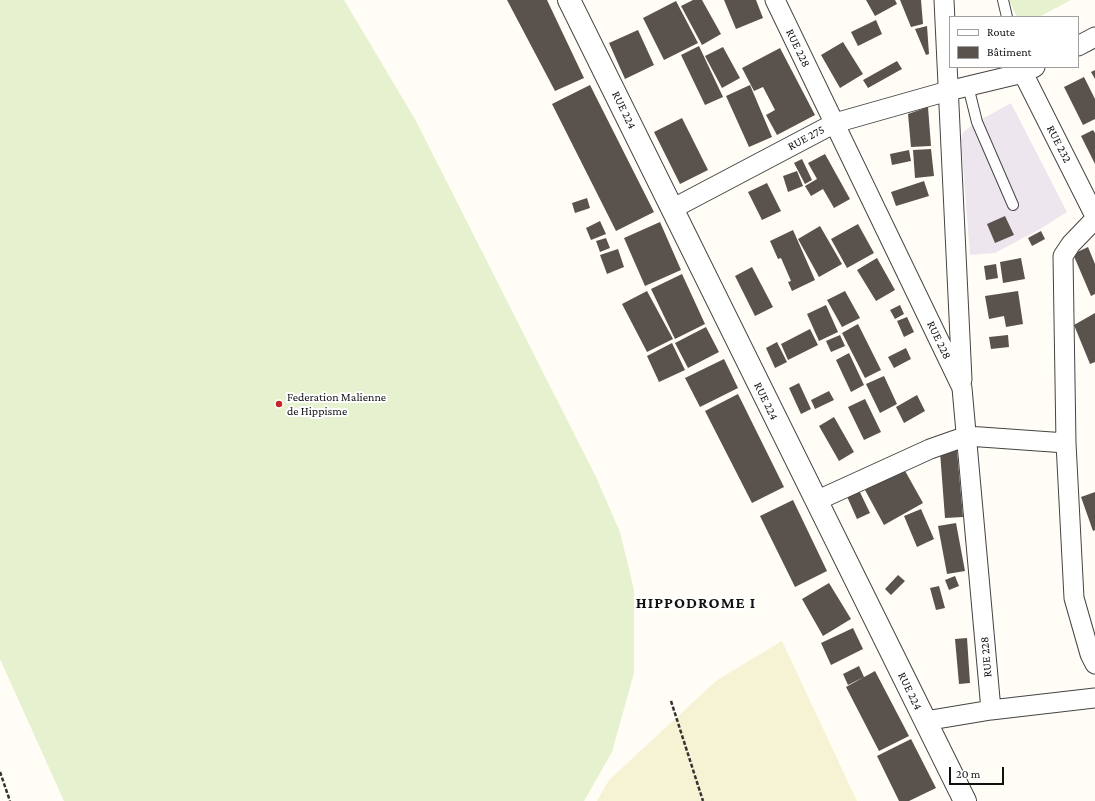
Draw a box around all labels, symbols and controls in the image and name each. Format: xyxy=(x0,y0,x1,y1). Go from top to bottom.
legend xyxy=(949,16,1079,68)
text: Route xyxy=(987,25,1015,39)
street label: RUE 228 xyxy=(783,26,813,70)
text: Bâtiment xyxy=(987,45,1032,59)
street label: RUE 224 xyxy=(609,89,639,131)
street label: RUE 275 xyxy=(785,122,827,154)
street label: RUE 232 xyxy=(1043,123,1075,165)
street label: RUE 228 xyxy=(924,318,954,362)
street label: RUE 224 xyxy=(751,380,781,422)
place label: Federation Malienne de Hippisme xyxy=(287,390,386,418)
marker: Federation Malienne de Hippisme xyxy=(274,399,284,409)
district label: HIPPODROME I xyxy=(636,593,756,613)
street label: RUE 228 xyxy=(977,636,995,678)
street label: RUE 224 xyxy=(895,670,925,712)
scale bar xyxy=(951,759,1006,785)
text: 20 m xyxy=(956,767,980,781)

